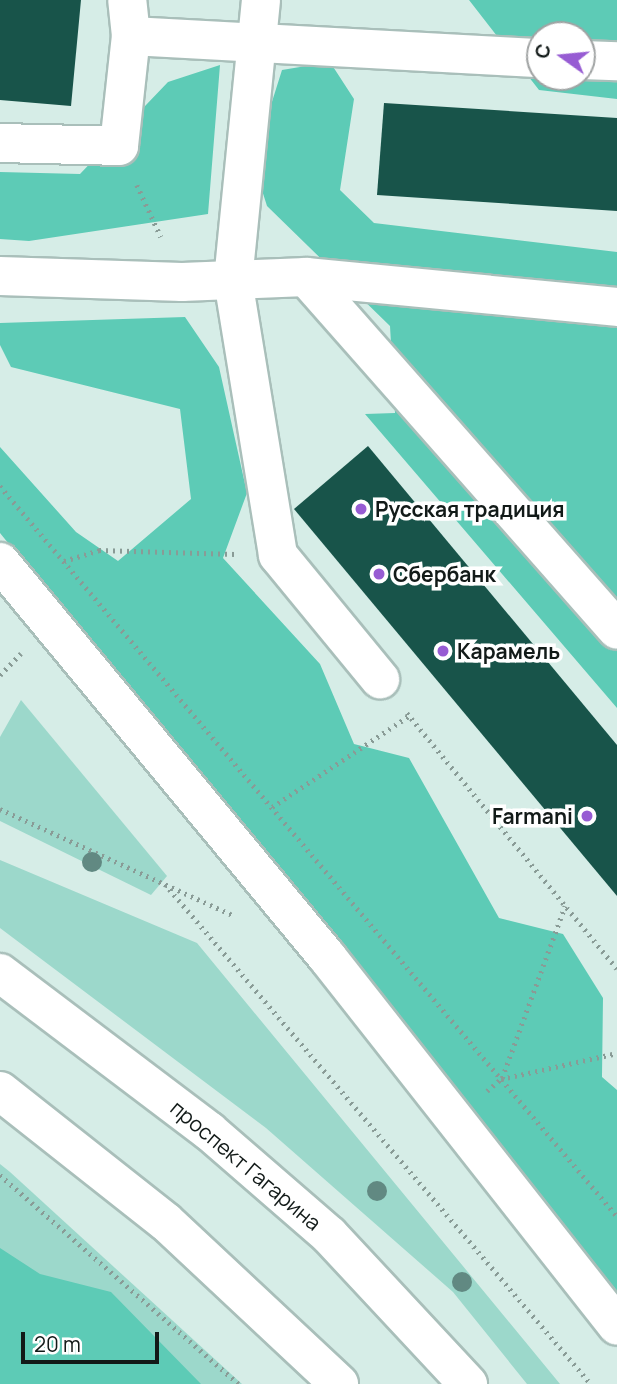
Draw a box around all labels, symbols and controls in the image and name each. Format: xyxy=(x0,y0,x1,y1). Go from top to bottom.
north arrow xyxy=(526,21,596,91)
text: С xyxy=(528,41,557,61)
place label: Русская традиция xyxy=(375,496,564,522)
marker: Русская традиция xyxy=(353,501,369,517)
place label: Сбербанк xyxy=(393,561,496,587)
marker: Сбербанк xyxy=(371,566,387,582)
place label: Карамель xyxy=(457,638,560,664)
marker: Карамель xyxy=(435,643,451,659)
place label: Farmani xyxy=(492,803,573,829)
marker: Farmani xyxy=(579,808,595,824)
street label: проспект Гагарина xyxy=(166,1095,326,1235)
scale bar xyxy=(24,1318,163,1362)
text: 20 m xyxy=(34,1330,81,1358)

